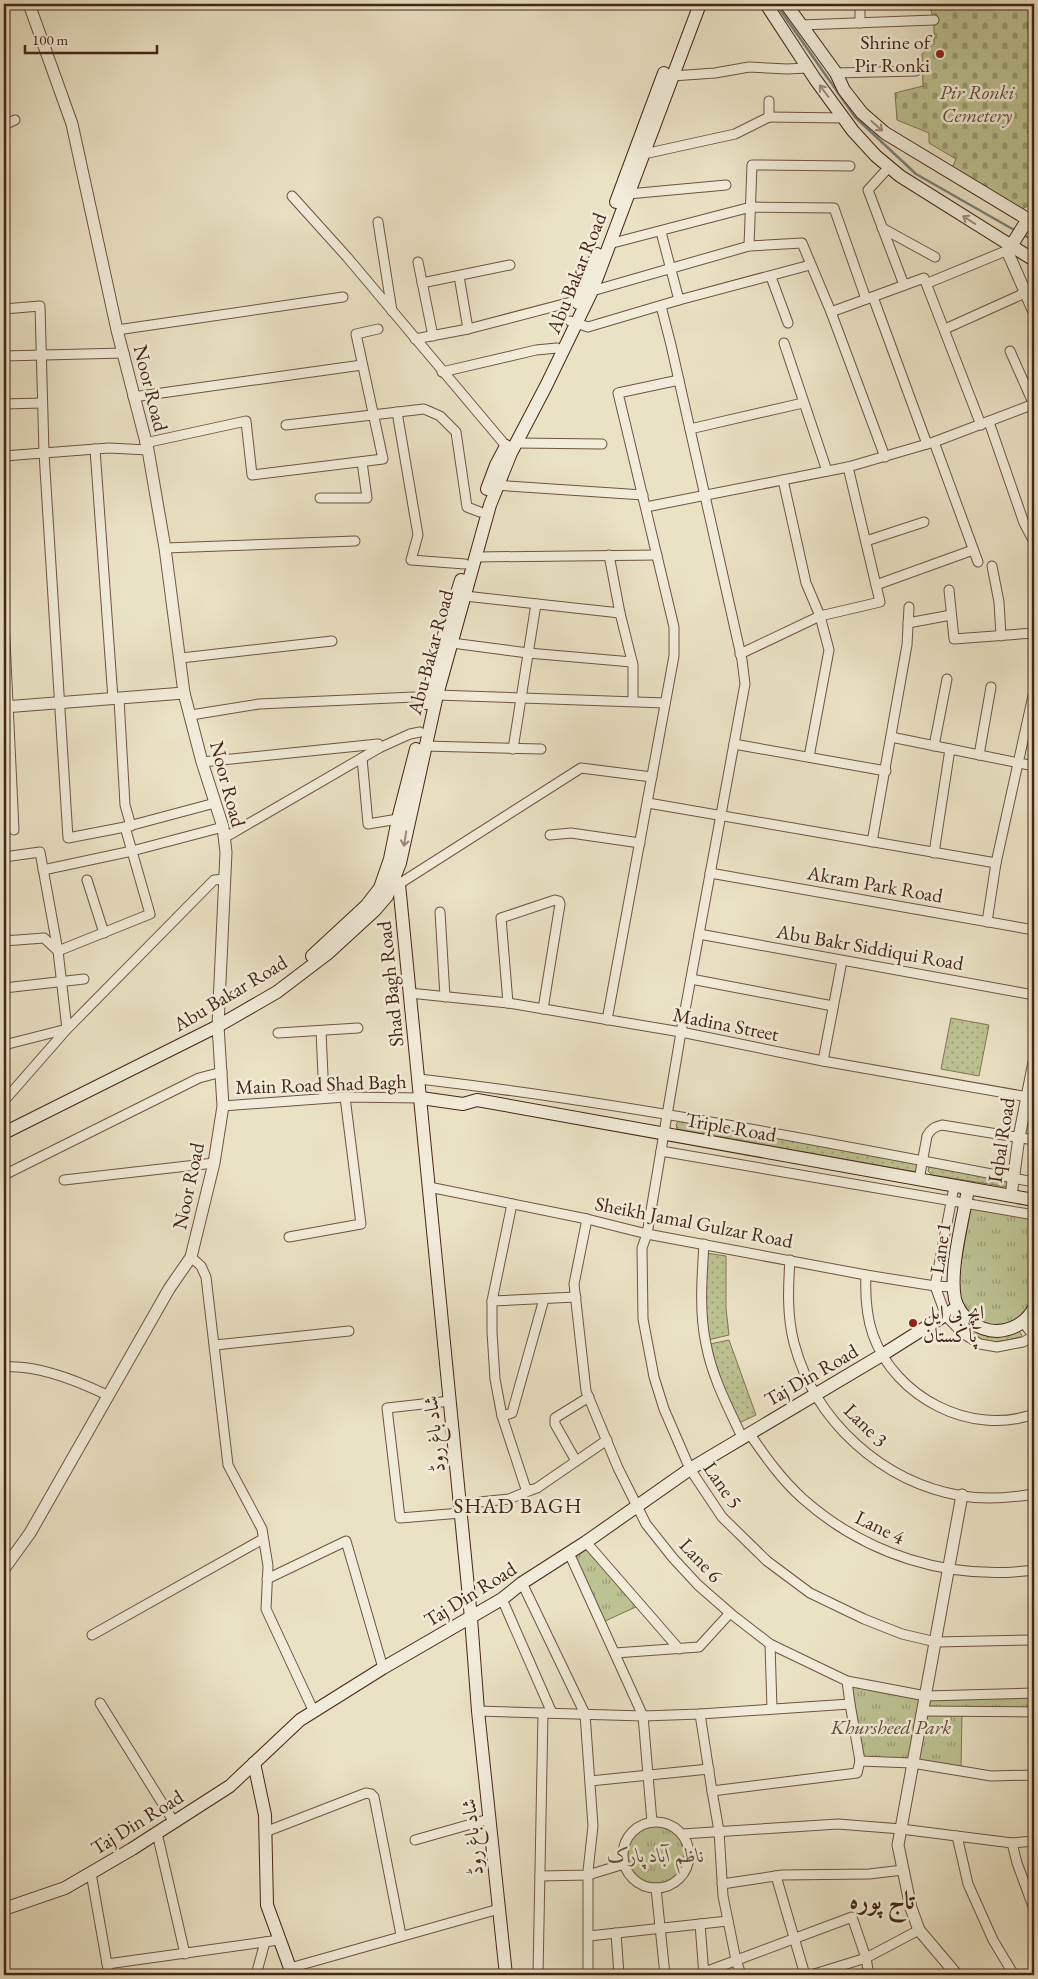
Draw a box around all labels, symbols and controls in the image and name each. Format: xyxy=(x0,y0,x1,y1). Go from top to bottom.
scale bar xyxy=(25,22,158,54)
place label: Shrine of Pir Ronki xyxy=(854,29,933,78)
text: 100 m xyxy=(32,30,69,49)
marker: Shrine of Pir Ronki xyxy=(934,48,946,60)
park label: Pir Ronki Cemetery xyxy=(940,79,1016,128)
one-way arrow xyxy=(818,85,829,98)
one-way arrow xyxy=(871,120,884,132)
street label: Abu Bakar Road xyxy=(540,208,612,338)
one-way arrow xyxy=(963,215,977,225)
street label: Noor Road xyxy=(128,342,174,435)
street label: Abu Bakar Road xyxy=(401,586,459,718)
street label: Noor Road xyxy=(204,738,252,831)
one-way arrow xyxy=(400,830,410,846)
street label: Akram Park Road xyxy=(804,859,946,909)
street label: Abu Bakr Siddiqui Road xyxy=(773,918,966,976)
street label: Shad Bagh Road xyxy=(370,919,410,1048)
street label: Abu Bakar Road xyxy=(167,948,292,1038)
street label: Madina Street xyxy=(671,1001,782,1047)
street label: Main Road Shad Bagh xyxy=(235,1068,407,1100)
street label: Iqbal Road xyxy=(981,1095,1021,1184)
street label: Triple Road xyxy=(684,1106,779,1148)
street label: Noor Road xyxy=(166,1139,210,1232)
street label: Sheikh Jamal Gulzar Road xyxy=(593,1190,796,1254)
street label: Lane 1 xyxy=(924,1221,956,1275)
place label: ایچ بی ایل پاکستان xyxy=(923,1299,984,1350)
marker: ایچ بی ایل پاکستان xyxy=(907,1317,919,1329)
street label: Taj Din Road xyxy=(759,1337,863,1412)
street label: شاد باغ روڈ xyxy=(417,1394,456,1474)
street label: Lane 3 xyxy=(839,1398,893,1452)
street label: Lane 5 xyxy=(698,1456,748,1514)
district label: SHAD BAGH xyxy=(454,1492,582,1519)
street label: Lane 4 xyxy=(851,1504,909,1550)
street label: Lane 6 xyxy=(674,1532,728,1588)
street label: Taj Din Road xyxy=(419,1555,522,1633)
park label: Khursheed Park xyxy=(830,1714,951,1740)
street label: Taj Din Road xyxy=(86,1783,189,1861)
street label: شاد باغ روڈ xyxy=(455,1797,494,1877)
park label: ناظم آباد پارک xyxy=(607,1842,705,1874)
district label: تاج پورہ xyxy=(849,1884,916,1924)

